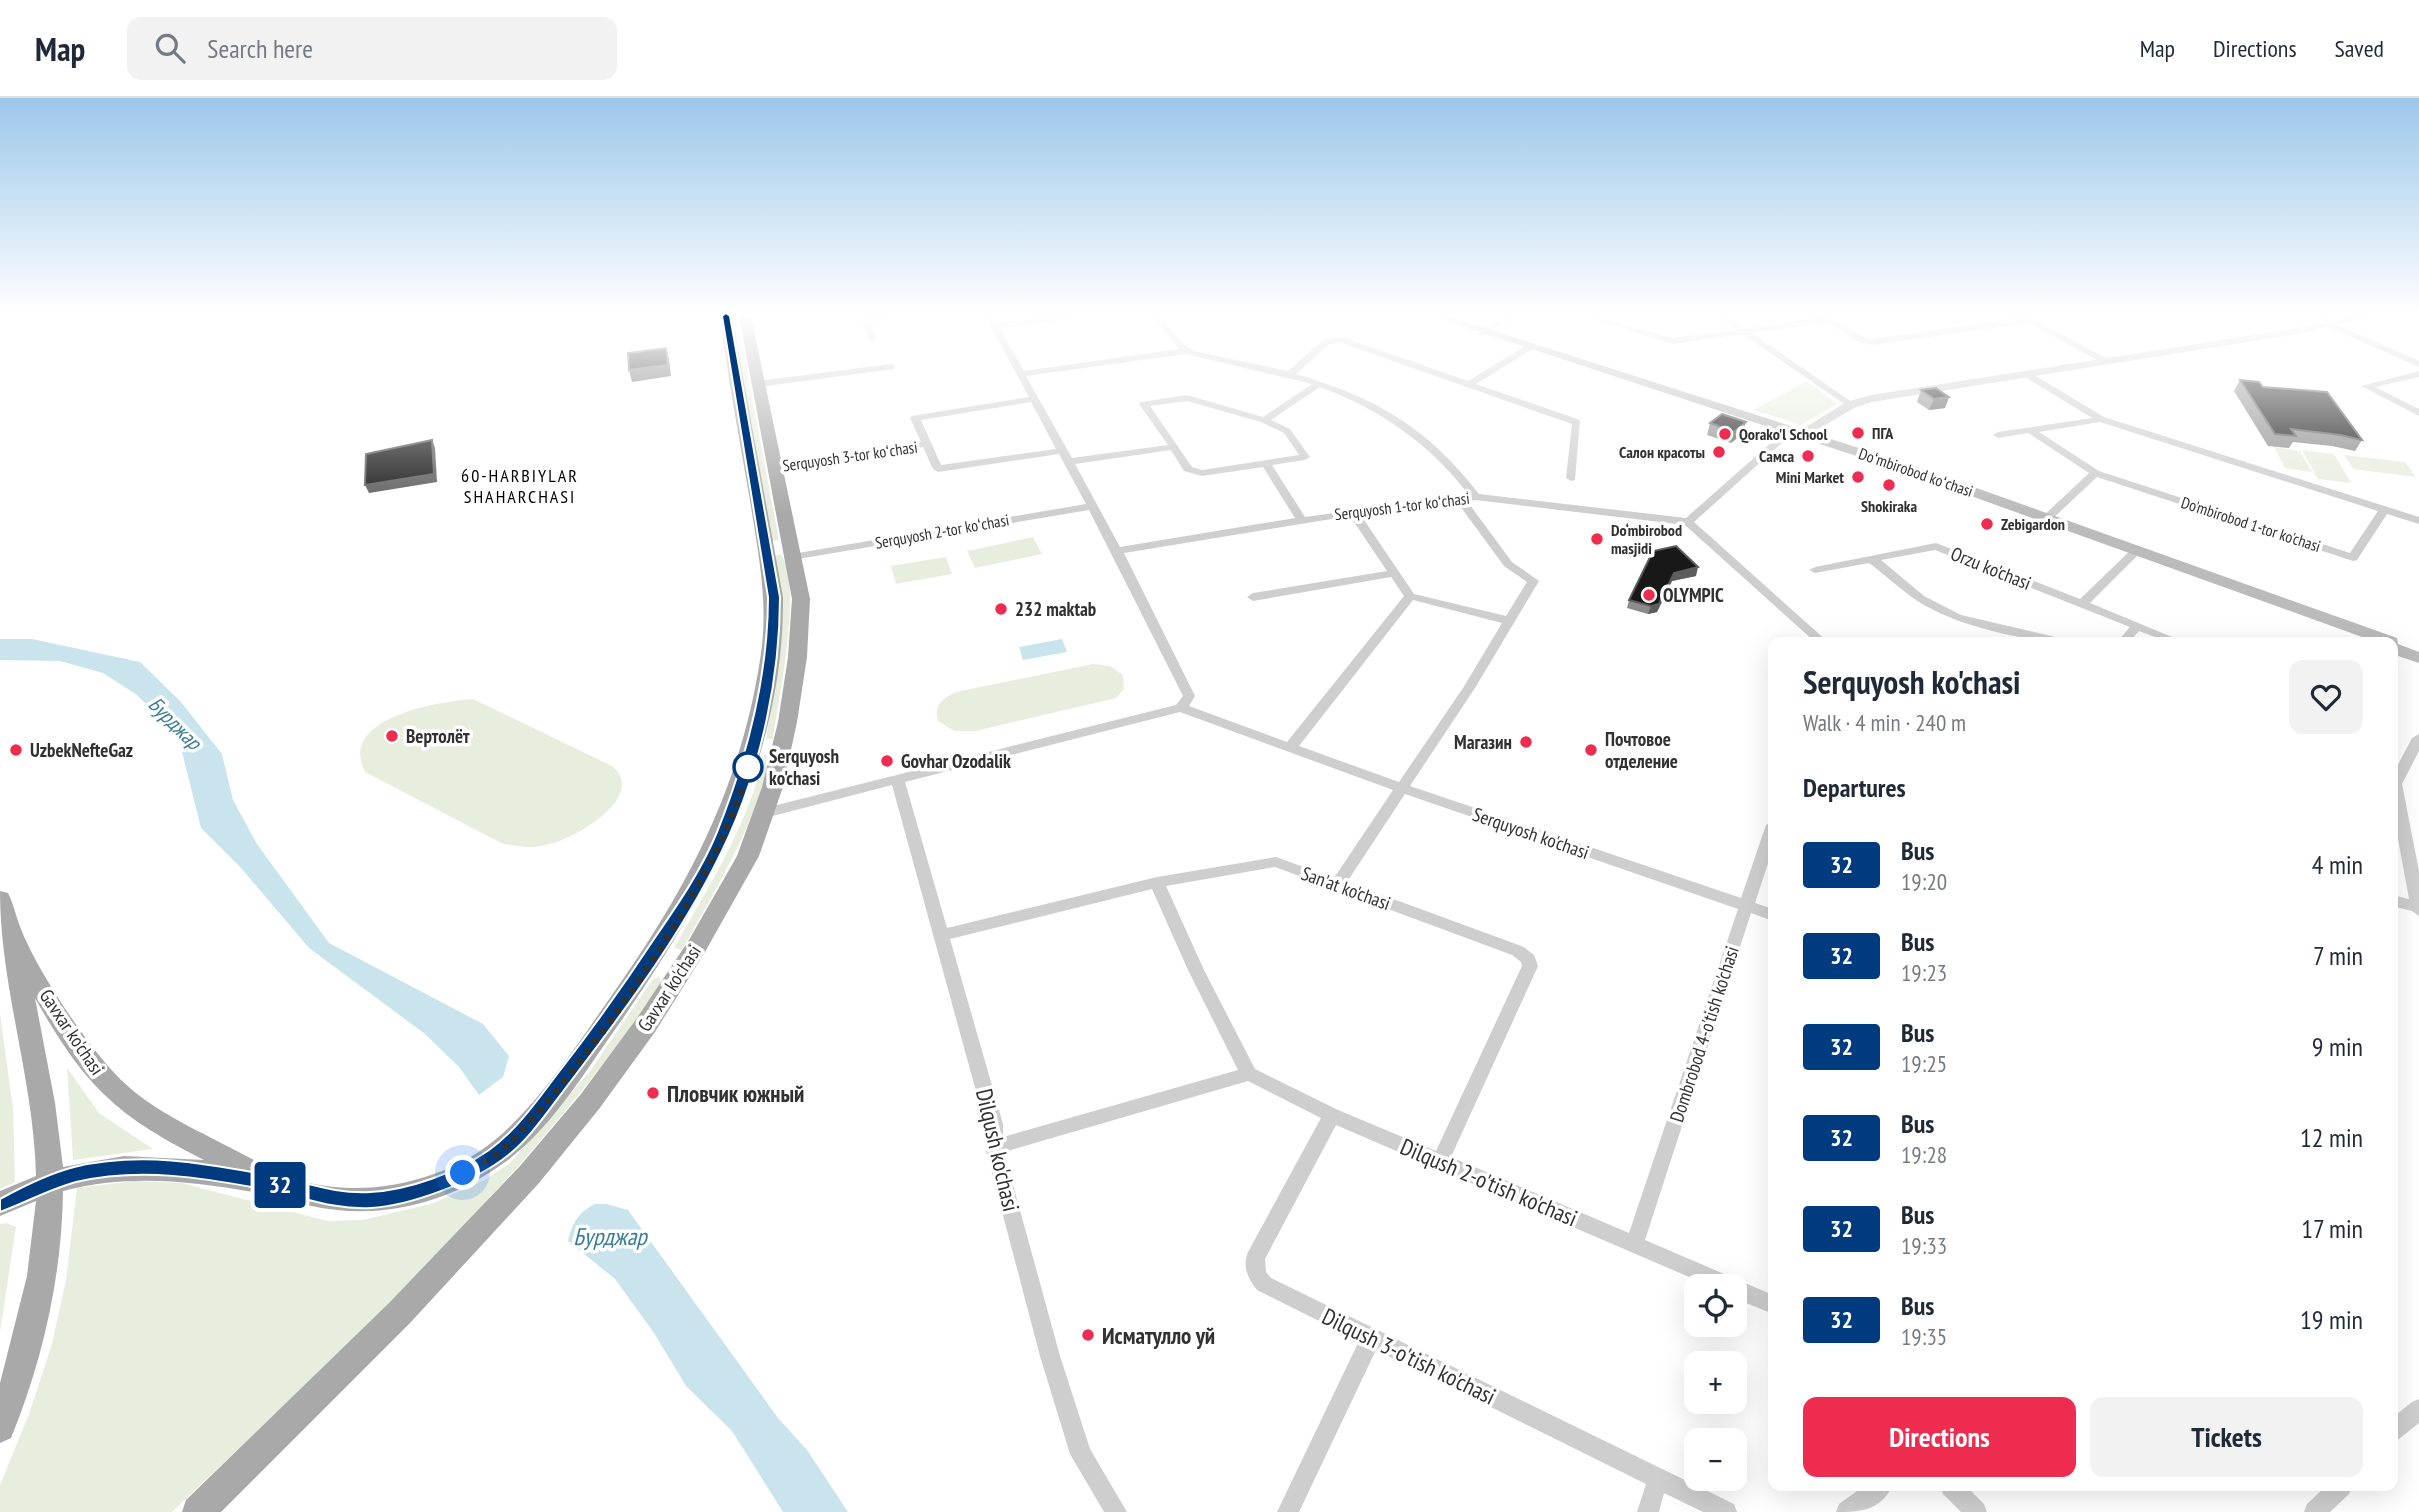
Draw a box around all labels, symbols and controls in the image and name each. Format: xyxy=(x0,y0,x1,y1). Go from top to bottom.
search box xyxy=(127,17,617,80)
text: Map xyxy=(35,27,85,70)
icon: search xyxy=(151,29,189,67)
text: Search here xyxy=(207,32,313,65)
text: Map xyxy=(2140,33,2175,64)
text: Directions xyxy=(2213,33,2297,64)
text: Saved xyxy=(2335,33,2384,64)
place label: ПГА xyxy=(1872,423,1894,443)
place label: Qorako'l School xyxy=(1739,424,1827,444)
marker: ПГА xyxy=(1850,425,1866,441)
marker: Qorako'l School xyxy=(1717,426,1733,442)
street label: Serquyosh 3-tor koʻchasi xyxy=(781,437,919,475)
place label: Салон красоты xyxy=(1619,442,1705,462)
street label: Doʻmbirobod koʻchasi xyxy=(1856,443,1976,501)
marker: Салон красоты xyxy=(1711,444,1727,460)
place label: Самса xyxy=(1759,446,1794,466)
marker: Самса xyxy=(1800,448,1816,464)
district label: 60-HARBIYLAR SHAHARCHASI xyxy=(461,464,579,508)
place label: Mini Market xyxy=(1776,467,1844,487)
marker: Mini Market xyxy=(1850,469,1866,485)
marker: Shokiraka xyxy=(1881,477,1897,493)
street label: Serquyosh 1-tor koʻchasi xyxy=(1333,488,1471,524)
street label: Do'mbirobod 1-tor ko'chasi xyxy=(2179,492,2323,556)
place label: Shokiraka xyxy=(1861,496,1917,516)
street label: Serquyosh 2-tor koʻchasi xyxy=(873,509,1011,553)
place label: Zebigardon xyxy=(2001,514,2065,534)
marker: Zebigardon xyxy=(1979,516,1995,532)
place label: Do‘mbirobod masjidi xyxy=(1611,520,1682,558)
marker: Do‘mbirobod masjidi xyxy=(1589,531,1605,547)
street label: Orzu ko'chasi xyxy=(1947,541,2035,595)
place label: OLYMPIC xyxy=(1663,583,1724,607)
marker: OLYMPIC xyxy=(1641,587,1657,603)
place label: 232 maktab xyxy=(1015,597,1096,621)
marker: 232 maktab xyxy=(993,601,1009,617)
text: Serquyosh ko'chasi xyxy=(1803,660,2021,703)
button: heart xyxy=(2289,660,2363,734)
water label: Бурджар xyxy=(143,691,209,757)
text: Walk · 4 min · 240 m xyxy=(1803,708,1966,737)
place label: Вертолёт xyxy=(406,724,470,748)
place label: Почтовое отделение xyxy=(1605,727,1678,773)
marker: Вертолёт xyxy=(384,728,400,744)
place label: Магазин xyxy=(1454,730,1512,754)
marker: Магазин xyxy=(1518,734,1534,750)
place label: UzbekNefteGaz xyxy=(30,738,133,762)
marker: UzbekNefteGaz xyxy=(8,742,24,758)
marker: Почтовое отделение xyxy=(1583,742,1599,758)
place label: Serquyosh ko'chasi xyxy=(769,744,839,790)
place label: Govhar Ozodalik xyxy=(901,749,1011,773)
marker: Serquyosh ko'chasi xyxy=(733,752,763,782)
marker: Govhar Ozodalik xyxy=(879,753,895,769)
text: Departures xyxy=(1803,771,1906,804)
street label: Serquyosh ko'chasi xyxy=(1470,802,1592,864)
text: Bus xyxy=(1901,834,1934,867)
text: 4 min xyxy=(2312,848,2363,881)
text: 32 xyxy=(1830,849,1853,880)
street label: San'at ko'chasi xyxy=(1298,861,1394,915)
text: 19:20 xyxy=(1901,867,1947,896)
text: Bus xyxy=(1901,925,1934,958)
text: 7 min xyxy=(2313,939,2363,972)
street label: Gavxar ko'chasi xyxy=(632,940,706,1036)
text: 32 xyxy=(1830,940,1853,971)
street label: Dombrobod 4-o'tish ko'chasi xyxy=(1664,943,1744,1125)
text: 19:23 xyxy=(1901,958,1947,987)
street label: Gavxar ko'chasi xyxy=(35,984,109,1080)
text: Bus xyxy=(1901,1016,1934,1049)
text: 9 min xyxy=(2312,1030,2363,1063)
text: 32 xyxy=(1830,1031,1853,1062)
text: 19:25 xyxy=(1901,1049,1947,1078)
place label: Пловчик южный xyxy=(667,1079,804,1108)
marker: Пловчик южный xyxy=(645,1085,661,1101)
street label: Dilqush ko'chasi xyxy=(970,1086,1026,1214)
text: Bus xyxy=(1901,1107,1934,1140)
text: 12 min xyxy=(2300,1121,2363,1154)
text: 32 xyxy=(1830,1122,1853,1153)
street label: Dilqush 2-o'tish ko'chasi xyxy=(1396,1132,1582,1232)
text: 19:28 xyxy=(1901,1140,1947,1169)
your location xyxy=(445,1155,480,1190)
line badge: 32 xyxy=(248,1162,312,1208)
text: 32 xyxy=(269,1169,291,1200)
text: Bus xyxy=(1901,1198,1934,1231)
text: 17 min xyxy=(2301,1212,2363,1245)
text: 32 xyxy=(1830,1213,1853,1244)
water label: Бурджар xyxy=(573,1221,648,1252)
text: 19:33 xyxy=(1901,1231,1947,1260)
map controls xyxy=(1684,1274,1747,1491)
button: locate xyxy=(1684,1274,1747,1337)
text: Bus xyxy=(1901,1289,1934,1322)
street label: Dilqush 3-o'tish ko'chasi xyxy=(1318,1301,1500,1411)
text: 19 min xyxy=(2300,1303,2363,1336)
text: 32 xyxy=(1830,1304,1853,1335)
place label: Исматулло уй xyxy=(1102,1321,1215,1350)
text: 19:35 xyxy=(1901,1322,1947,1351)
marker: Исматулло уй xyxy=(1080,1327,1096,1343)
button: + xyxy=(1684,1351,1747,1414)
button: Directions xyxy=(1803,1397,2076,1477)
button: Tickets xyxy=(2090,1397,2363,1477)
button: − xyxy=(1684,1428,1747,1491)

